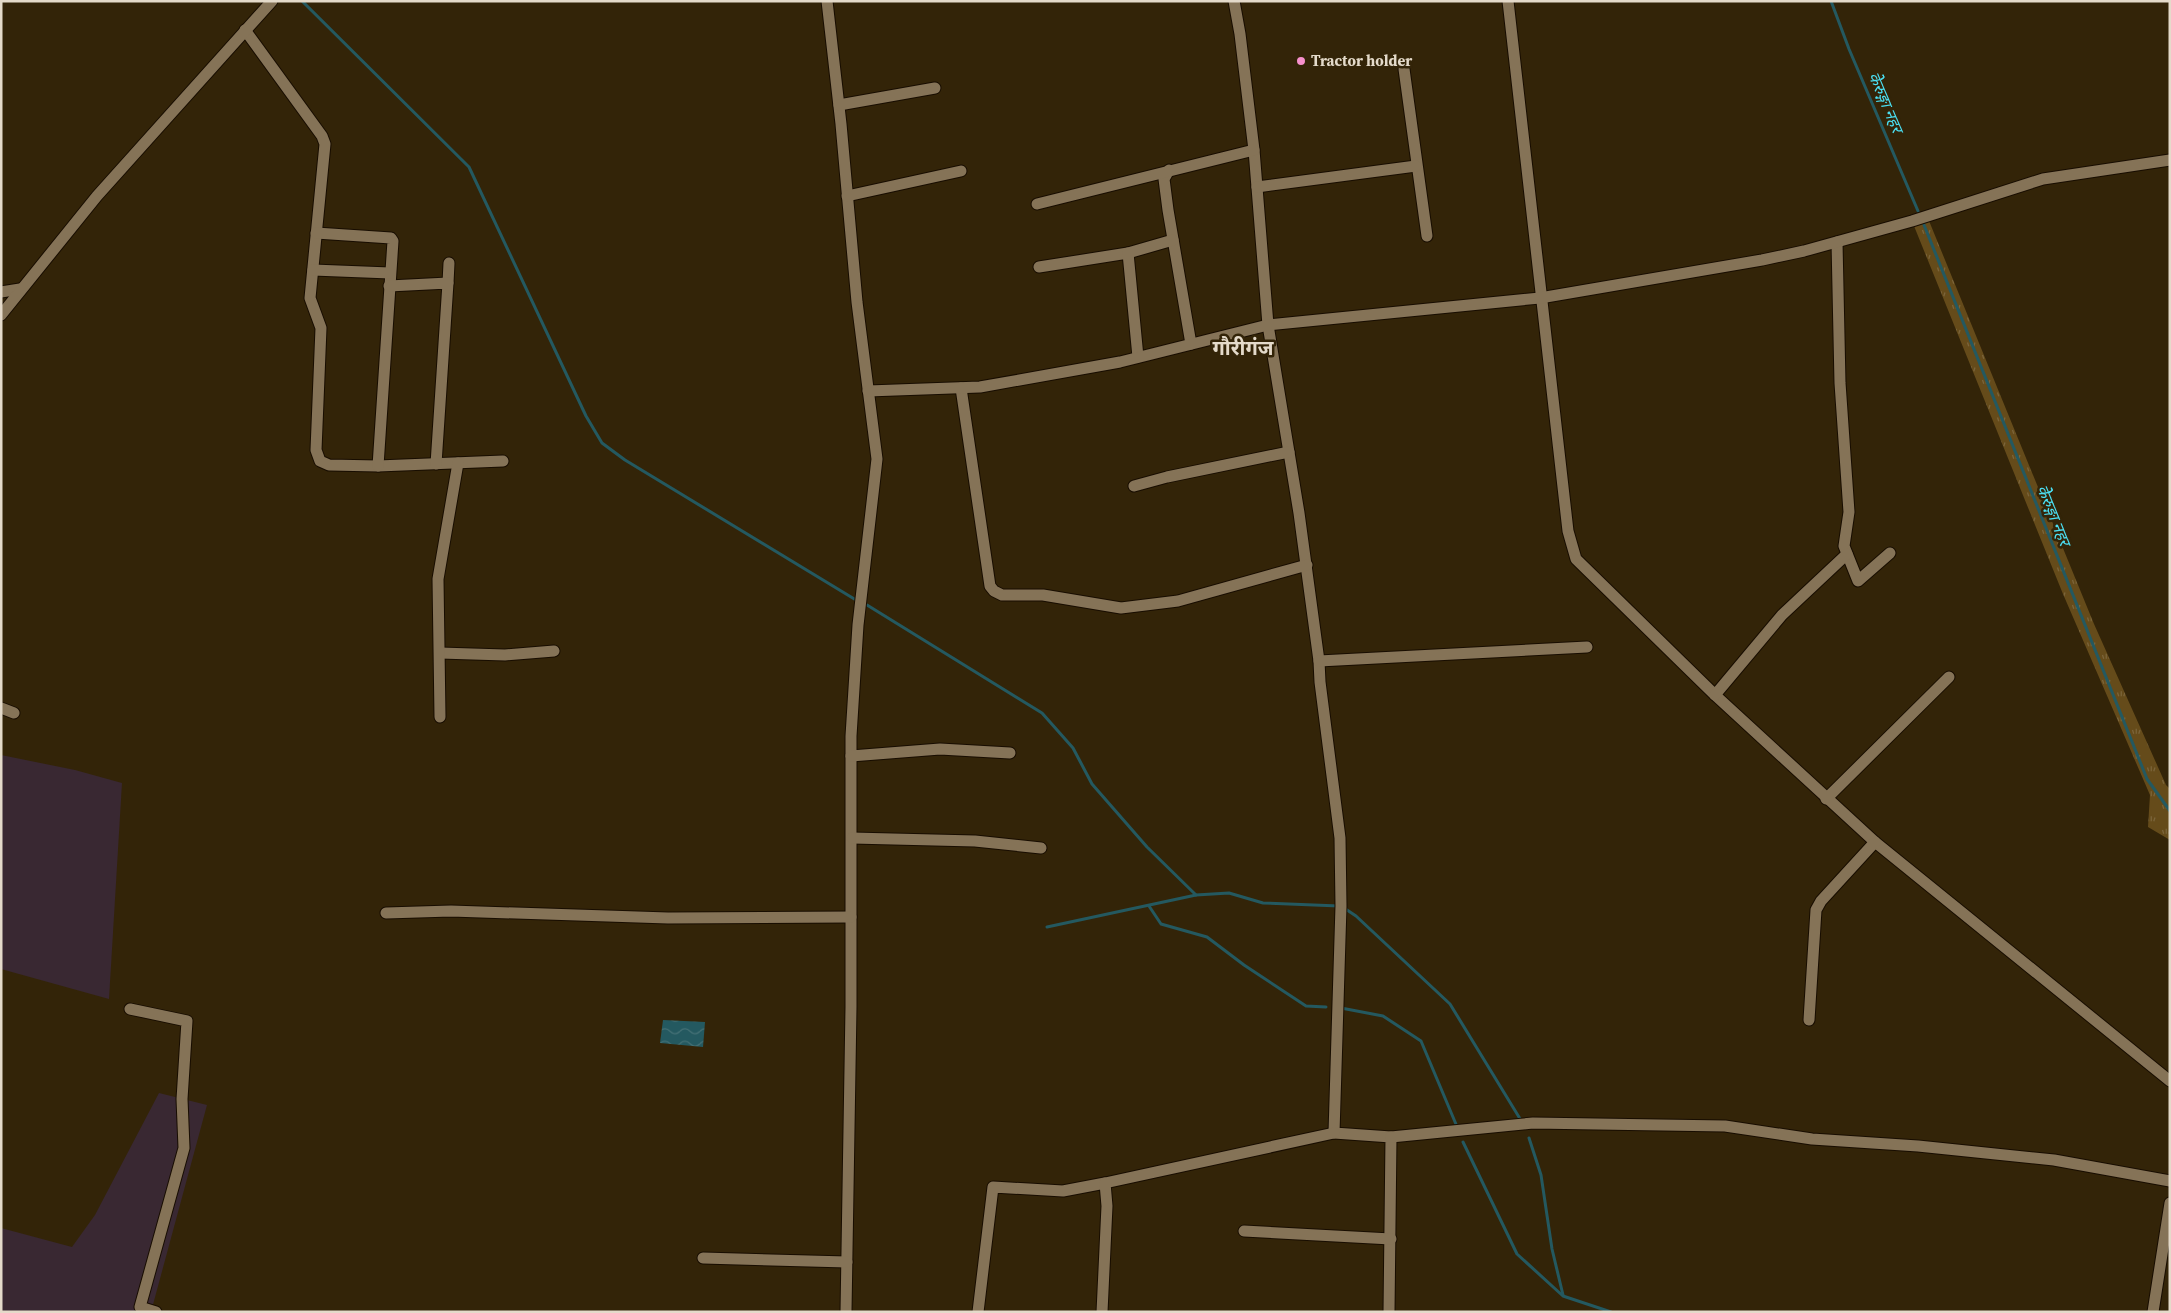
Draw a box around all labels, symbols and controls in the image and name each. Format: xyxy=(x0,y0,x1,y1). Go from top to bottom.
place label: Tractor holder xyxy=(1311,50,1412,71)
marker: Tractor holder xyxy=(1295,55,1307,67)
water label: केेरुङ्गा नहर xyxy=(1863,68,1910,139)
district label: गौरीगंज xyxy=(1213,334,1275,362)
water label: केेरुङ्गा नहर xyxy=(2032,481,2077,552)

